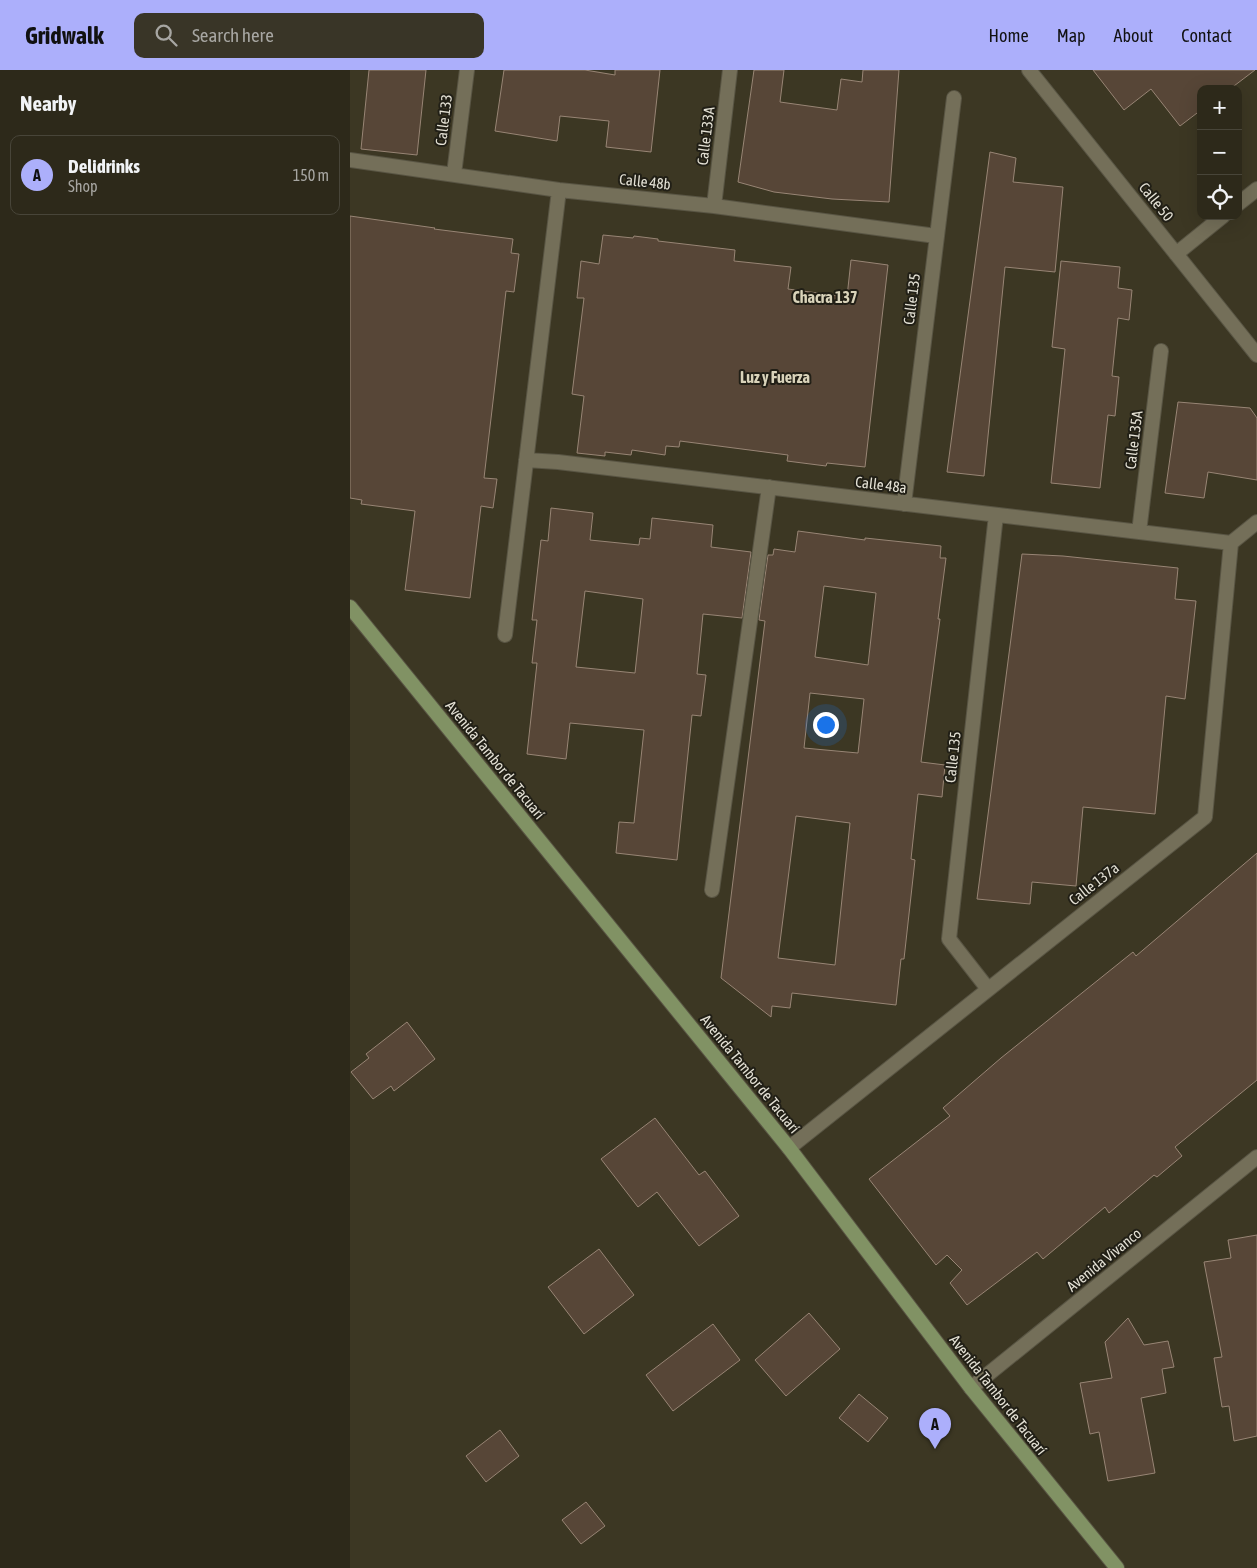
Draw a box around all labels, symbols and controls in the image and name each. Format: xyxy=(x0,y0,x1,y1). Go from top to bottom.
search box xyxy=(134,13,484,58)
icon: search xyxy=(152,21,180,49)
text: Gridwalk xyxy=(25,22,104,49)
text: Search here xyxy=(192,24,274,46)
text: Home xyxy=(989,25,1029,46)
text: Map xyxy=(1057,25,1086,46)
text: About xyxy=(1114,25,1153,46)
text: Contact xyxy=(1181,25,1232,46)
map controls xyxy=(1197,85,1242,220)
button: + xyxy=(1197,85,1242,130)
text: Nearby xyxy=(20,91,76,115)
street label: Calle 133 xyxy=(432,93,455,147)
street label: Calle 133A xyxy=(693,105,718,166)
button: − xyxy=(1197,130,1242,175)
text: Delidrinks xyxy=(68,155,140,177)
text: A xyxy=(33,166,41,184)
text: 150 m xyxy=(293,166,329,184)
street label: Calle 48b xyxy=(619,170,672,193)
button: locate xyxy=(1197,175,1242,220)
text: Shop xyxy=(68,177,98,195)
street label: Calle 50 xyxy=(1136,179,1177,224)
street label: Calle 135 xyxy=(900,272,923,326)
district label: Chacra 137 xyxy=(793,288,857,306)
district label: Luz y Fuerza xyxy=(740,368,810,386)
street label: Calle 135A xyxy=(1121,409,1146,470)
street label: Calle 48a xyxy=(854,473,908,496)
street label: Avenida Tambor de Tacuarí xyxy=(442,697,549,823)
your location xyxy=(813,712,839,738)
street label: Calle 135 xyxy=(941,730,964,783)
street label: Calle 137a xyxy=(1065,859,1122,908)
street label: Avenida Tambor de Tacuarí xyxy=(697,1011,804,1137)
street label: Avenida Vivanco xyxy=(1063,1224,1144,1295)
street label: Avenida Tambor de Tacuarí xyxy=(946,1331,1051,1458)
pin: A xyxy=(919,1408,951,1449)

